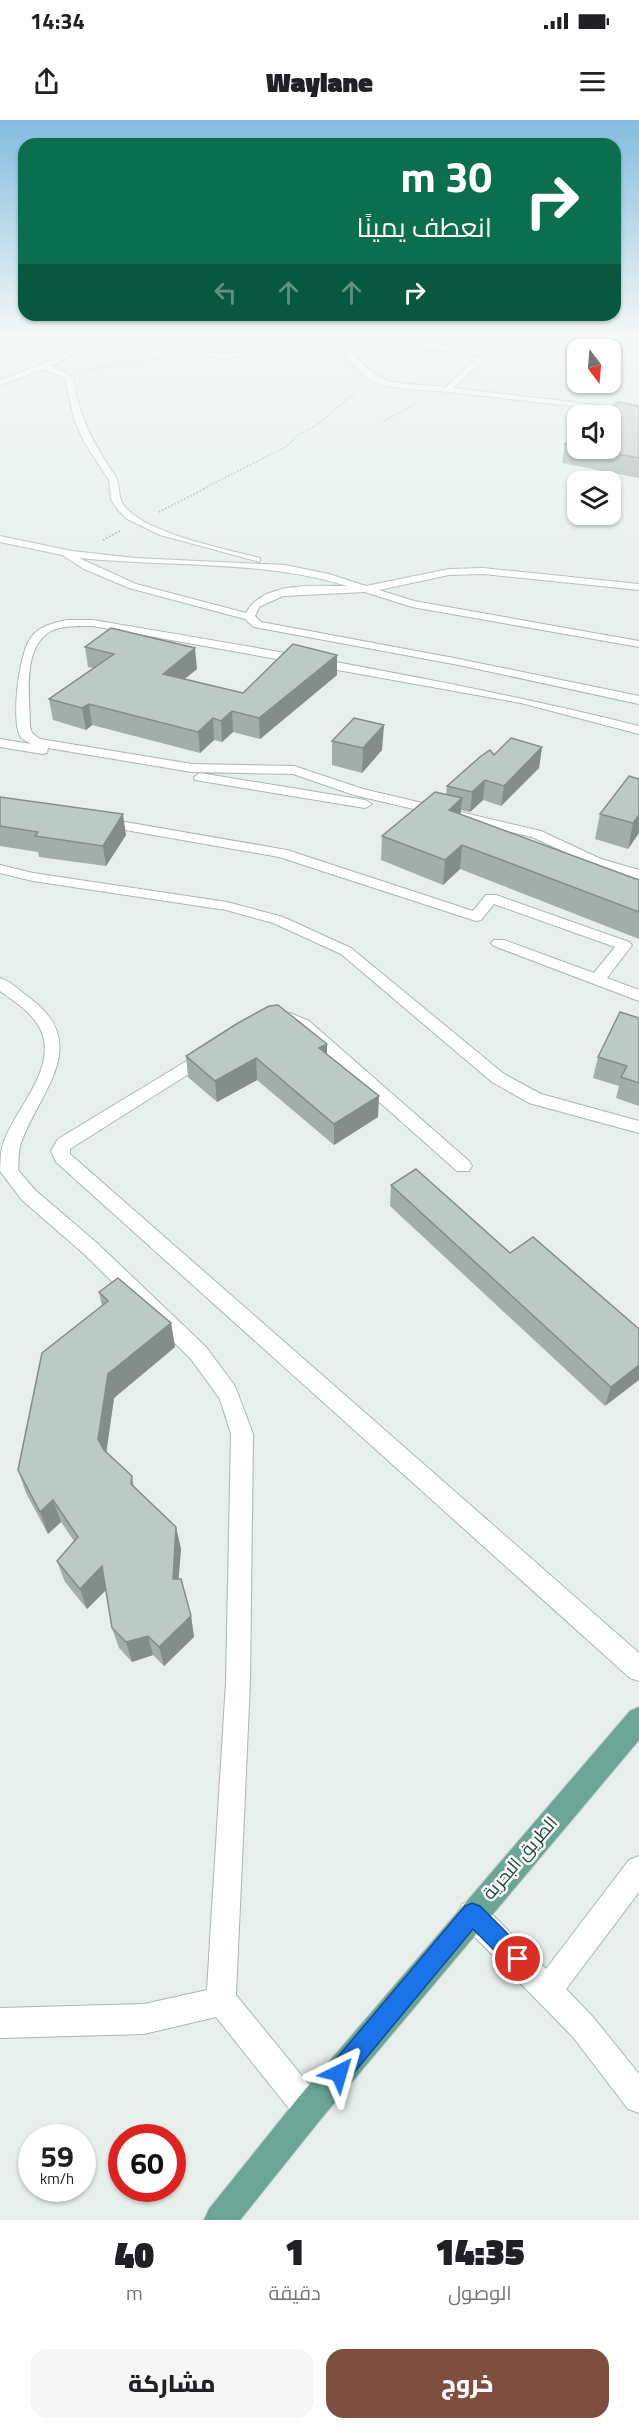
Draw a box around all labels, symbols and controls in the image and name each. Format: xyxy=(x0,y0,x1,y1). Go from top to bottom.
text: 14:34 xyxy=(30,4,85,38)
text: Waylane xyxy=(266,61,373,102)
icon: share xyxy=(30,65,63,98)
icon: menu xyxy=(576,65,609,98)
text: 30 m xyxy=(400,144,492,208)
icon: right xyxy=(513,162,591,240)
text: انعطف يمينًا xyxy=(356,206,492,247)
icon: left xyxy=(209,276,242,309)
icon: ahead xyxy=(272,276,305,309)
icon: ahead xyxy=(335,276,368,309)
icon: right xyxy=(398,276,431,309)
north arrow xyxy=(567,339,621,393)
map controls xyxy=(567,339,621,525)
button: sound xyxy=(567,405,621,459)
button: layers xyxy=(567,471,621,525)
street label: الطريق البحرية xyxy=(476,1810,564,1905)
pin xyxy=(492,1933,543,1984)
icon: arrive xyxy=(501,1942,534,1975)
position arrow xyxy=(307,2041,371,2105)
speed limit sign: 60 xyxy=(108,2124,186,2202)
text: 59 xyxy=(40,2133,74,2179)
text: km/h xyxy=(40,2167,74,2190)
text: 1 xyxy=(285,2224,304,2279)
text: 14:35 xyxy=(435,2224,525,2279)
text: 40 xyxy=(114,2227,154,2282)
text: m xyxy=(126,2277,143,2308)
text: دقيقة xyxy=(269,2277,321,2308)
text: الوصول xyxy=(448,2277,512,2308)
button: مشاركة xyxy=(30,2349,314,2418)
button: خروج xyxy=(326,2349,609,2418)

